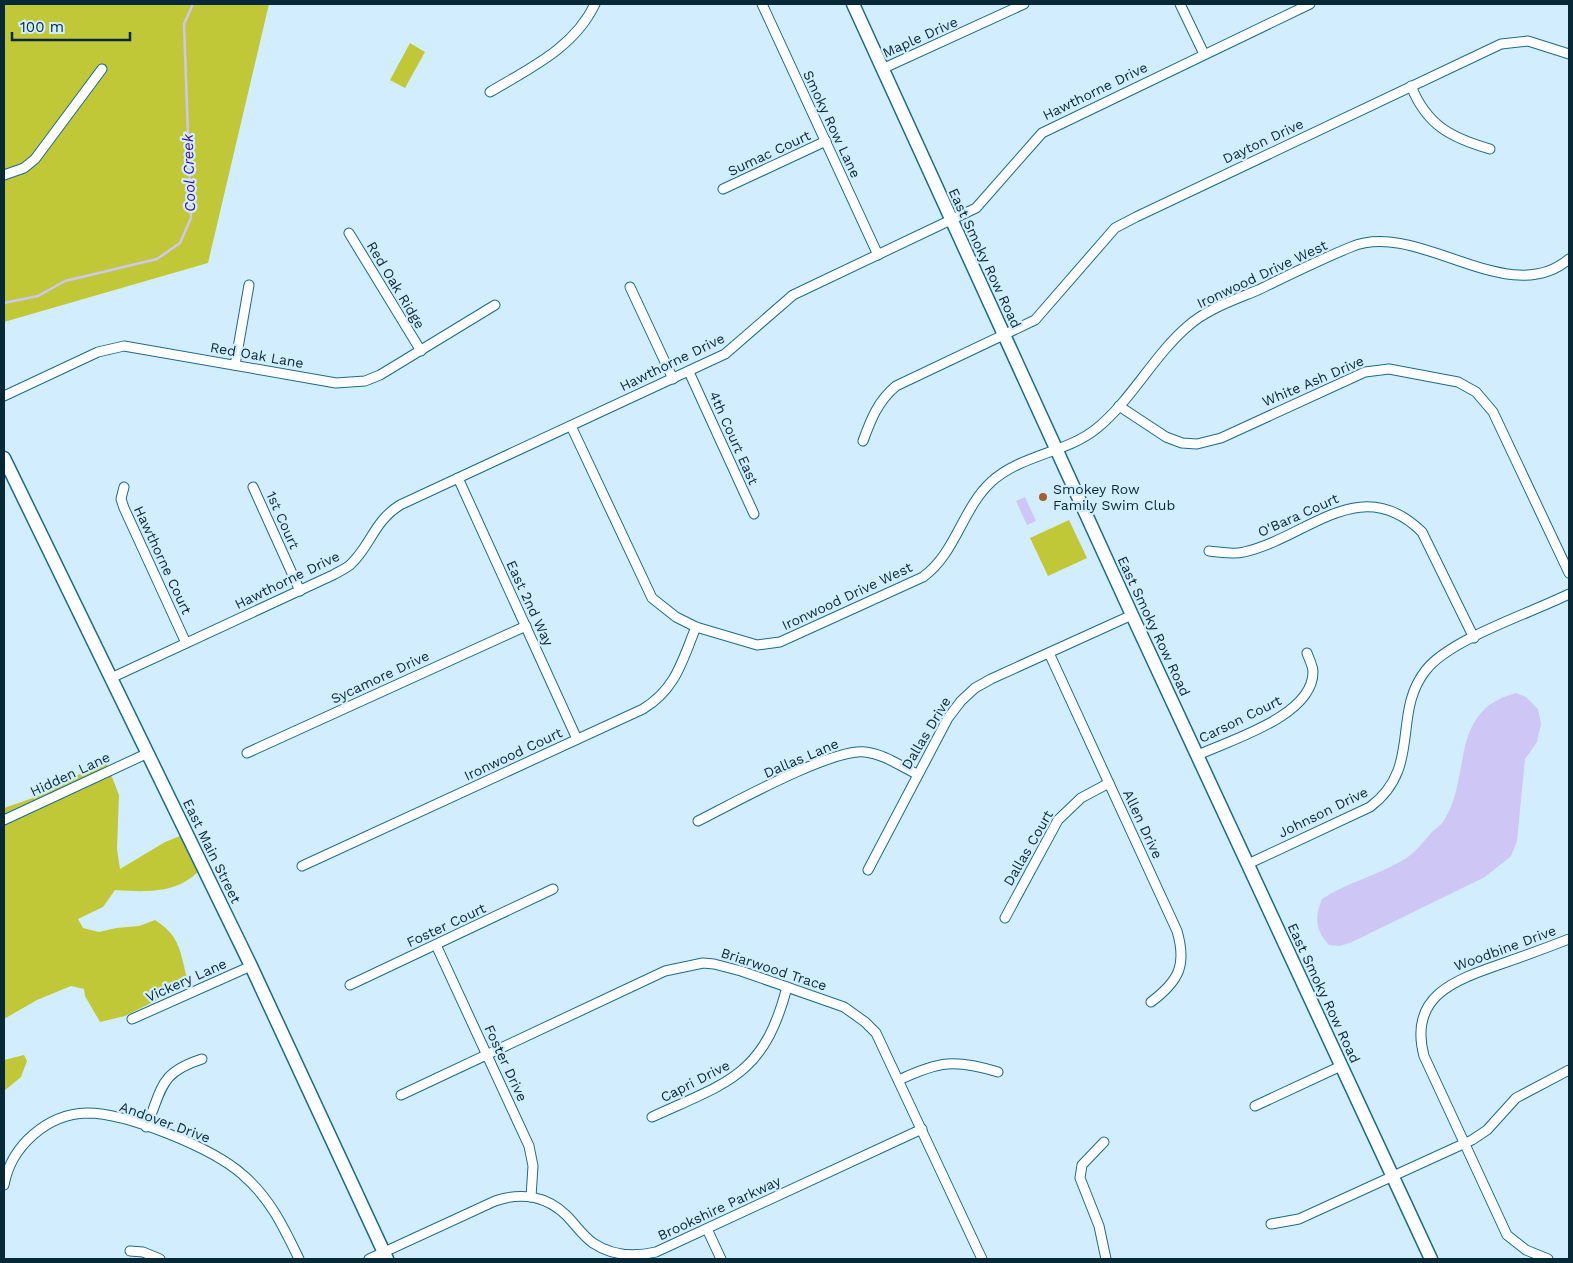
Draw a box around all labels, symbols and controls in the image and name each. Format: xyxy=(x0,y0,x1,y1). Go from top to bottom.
scale bar xyxy=(12,10,130,42)
street label: Maple Drive xyxy=(880,13,960,61)
text: 100 m xyxy=(20,18,64,36)
street label: Hawthorne Drive xyxy=(1040,59,1150,123)
street label: Smoky Row Lane xyxy=(800,68,864,180)
street label: Dayton Drive xyxy=(1220,115,1306,167)
street label: Sumac Court xyxy=(725,127,813,179)
water label: Cool Creek xyxy=(179,133,199,212)
street label: East Smoky Row Road xyxy=(945,185,1025,331)
street label: Ironwood Drive West xyxy=(1194,237,1330,311)
street label: Red Oak Ridge xyxy=(364,239,428,331)
street label: Hawthorne Drive xyxy=(617,330,727,394)
street label: Red Oak Lane xyxy=(209,339,305,371)
street label: White Ash Drive xyxy=(1260,352,1366,410)
street label: 4th Court East xyxy=(706,389,762,487)
place label: Smokey Row Family Swim Club xyxy=(1053,481,1175,513)
street label: 1st Court xyxy=(263,489,303,551)
street label: O'Bara Court xyxy=(1255,490,1341,540)
marker: Smokey Row Family Swim Club xyxy=(1037,491,1049,503)
street label: Hawthorne Court xyxy=(131,503,195,617)
street label: Hawthorne Drive xyxy=(232,548,342,612)
street label: East Smoky Row Road xyxy=(1114,553,1194,699)
street label: East 2nd Way xyxy=(503,558,557,649)
street label: Ironwood Drive West xyxy=(779,559,915,633)
street label: Sycamore Drive xyxy=(328,647,432,707)
street label: Carson Court xyxy=(1196,692,1284,746)
street label: Dallas Drive xyxy=(898,694,954,772)
street label: Ironwood Court xyxy=(462,724,565,784)
street label: Dallas Lane xyxy=(761,735,841,781)
street label: Hidden Lane xyxy=(28,749,112,799)
street label: Johnson Drive xyxy=(1276,783,1370,841)
street label: Allen Drive xyxy=(1120,787,1166,861)
street label: East Main Street xyxy=(180,796,244,906)
street label: Dallas Court xyxy=(1000,807,1056,889)
street label: Foster Court xyxy=(404,900,488,950)
street label: East Smoky Row Road xyxy=(1284,920,1364,1066)
street label: Woodbine Drive xyxy=(1452,922,1558,974)
street label: Briarwood Trace xyxy=(719,944,829,994)
street label: Vickery Lane xyxy=(143,955,229,1005)
street label: Foster Drive xyxy=(481,1022,531,1104)
street label: Capri Drive xyxy=(658,1057,732,1105)
street label: Andover Drive xyxy=(117,1098,213,1146)
street label: Brookshire Parkway xyxy=(655,1172,784,1244)

